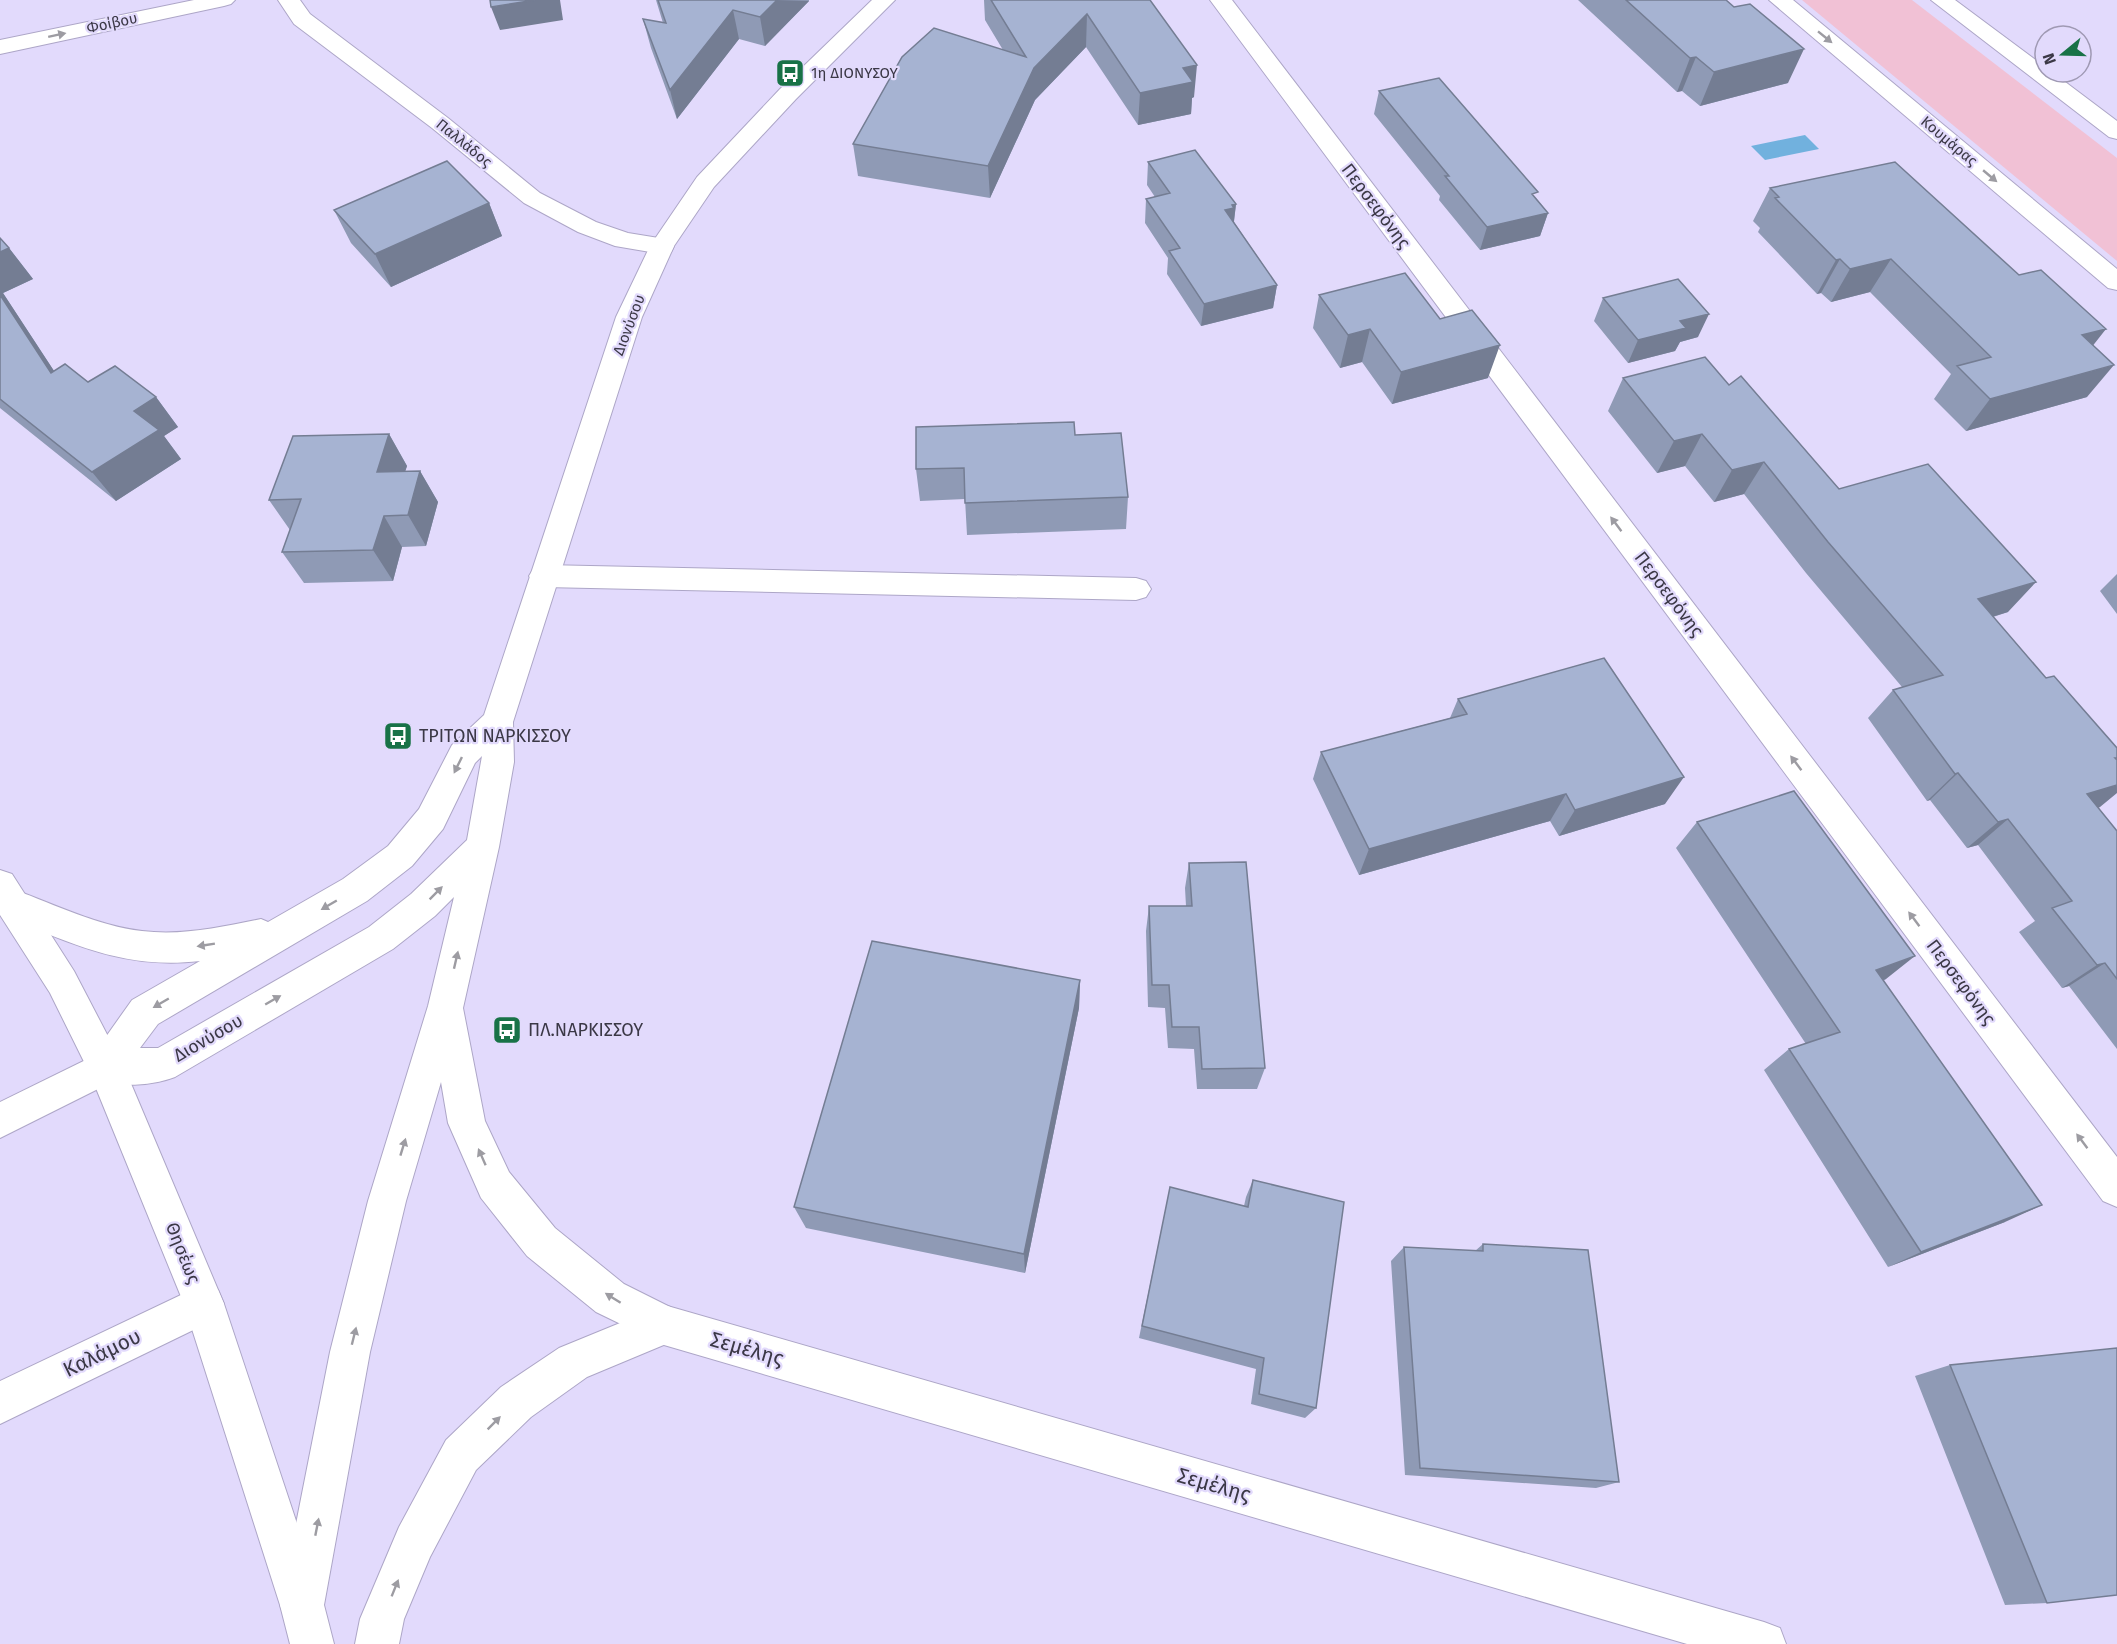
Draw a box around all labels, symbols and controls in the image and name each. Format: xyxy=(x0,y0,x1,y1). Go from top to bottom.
street label: Φοίβου xyxy=(85,9,139,37)
north arrow xyxy=(2033,24,2093,84)
one-way arrow xyxy=(48,30,67,39)
one-way arrow xyxy=(1817,30,1832,43)
text: N xyxy=(2039,51,2060,67)
bus stop icon: 1η ΔΙΟΝΥΣΟΥ xyxy=(774,57,806,89)
place label: 1η ΔΙΟΝΥΣΟΥ xyxy=(811,64,898,82)
street label: Κουμάρας xyxy=(1917,112,1981,170)
street label: Παλλάδος xyxy=(432,115,496,171)
street label: Περσεφόνης xyxy=(1337,159,1416,253)
one-way arrow xyxy=(1982,169,1997,182)
street label: Διονύσου xyxy=(609,292,649,358)
one-way arrow xyxy=(1610,516,1622,531)
street label: Περσεφόνης xyxy=(1630,547,1709,641)
bus stop icon: ΤΡΙΤΩΝ ΝΑΡΚΙΣΣΟΥ xyxy=(382,720,414,752)
place label: ΤΡΙΤΩΝ ΝΑΡΚΙΣΣΟΥ xyxy=(419,725,571,747)
one-way arrow xyxy=(1790,755,1803,771)
one-way arrow xyxy=(453,756,462,773)
one-way arrow xyxy=(428,886,443,900)
one-way arrow xyxy=(320,900,337,910)
one-way arrow xyxy=(1908,911,1920,926)
street label: Περσεφόνης xyxy=(1922,935,2001,1029)
one-way arrow xyxy=(196,941,215,950)
one-way arrow xyxy=(452,950,462,969)
one-way arrow xyxy=(265,995,282,1005)
one-way arrow xyxy=(152,998,169,1008)
street label: Διονύσου xyxy=(169,1009,247,1067)
bus stop icon: ΠΛ.ΝΑΡΚΙΣΣΟΥ xyxy=(491,1014,523,1046)
place label: ΠΛ.ΝΑΡΚΙΣΣΟΥ xyxy=(528,1019,643,1041)
one-way arrow xyxy=(2076,1134,2088,1149)
one-way arrow xyxy=(399,1138,408,1156)
one-way arrow xyxy=(478,1148,487,1165)
street label: Θησέως xyxy=(161,1219,205,1287)
one-way arrow xyxy=(604,1292,621,1303)
street label: Καλάμου xyxy=(59,1323,145,1383)
one-way arrow xyxy=(349,1326,359,1345)
street label: Σεμέλης xyxy=(707,1326,787,1372)
one-way arrow xyxy=(486,1416,501,1430)
street label: Σεμέλης xyxy=(1174,1462,1254,1508)
one-way arrow xyxy=(313,1517,322,1536)
one-way arrow xyxy=(390,1579,400,1597)

